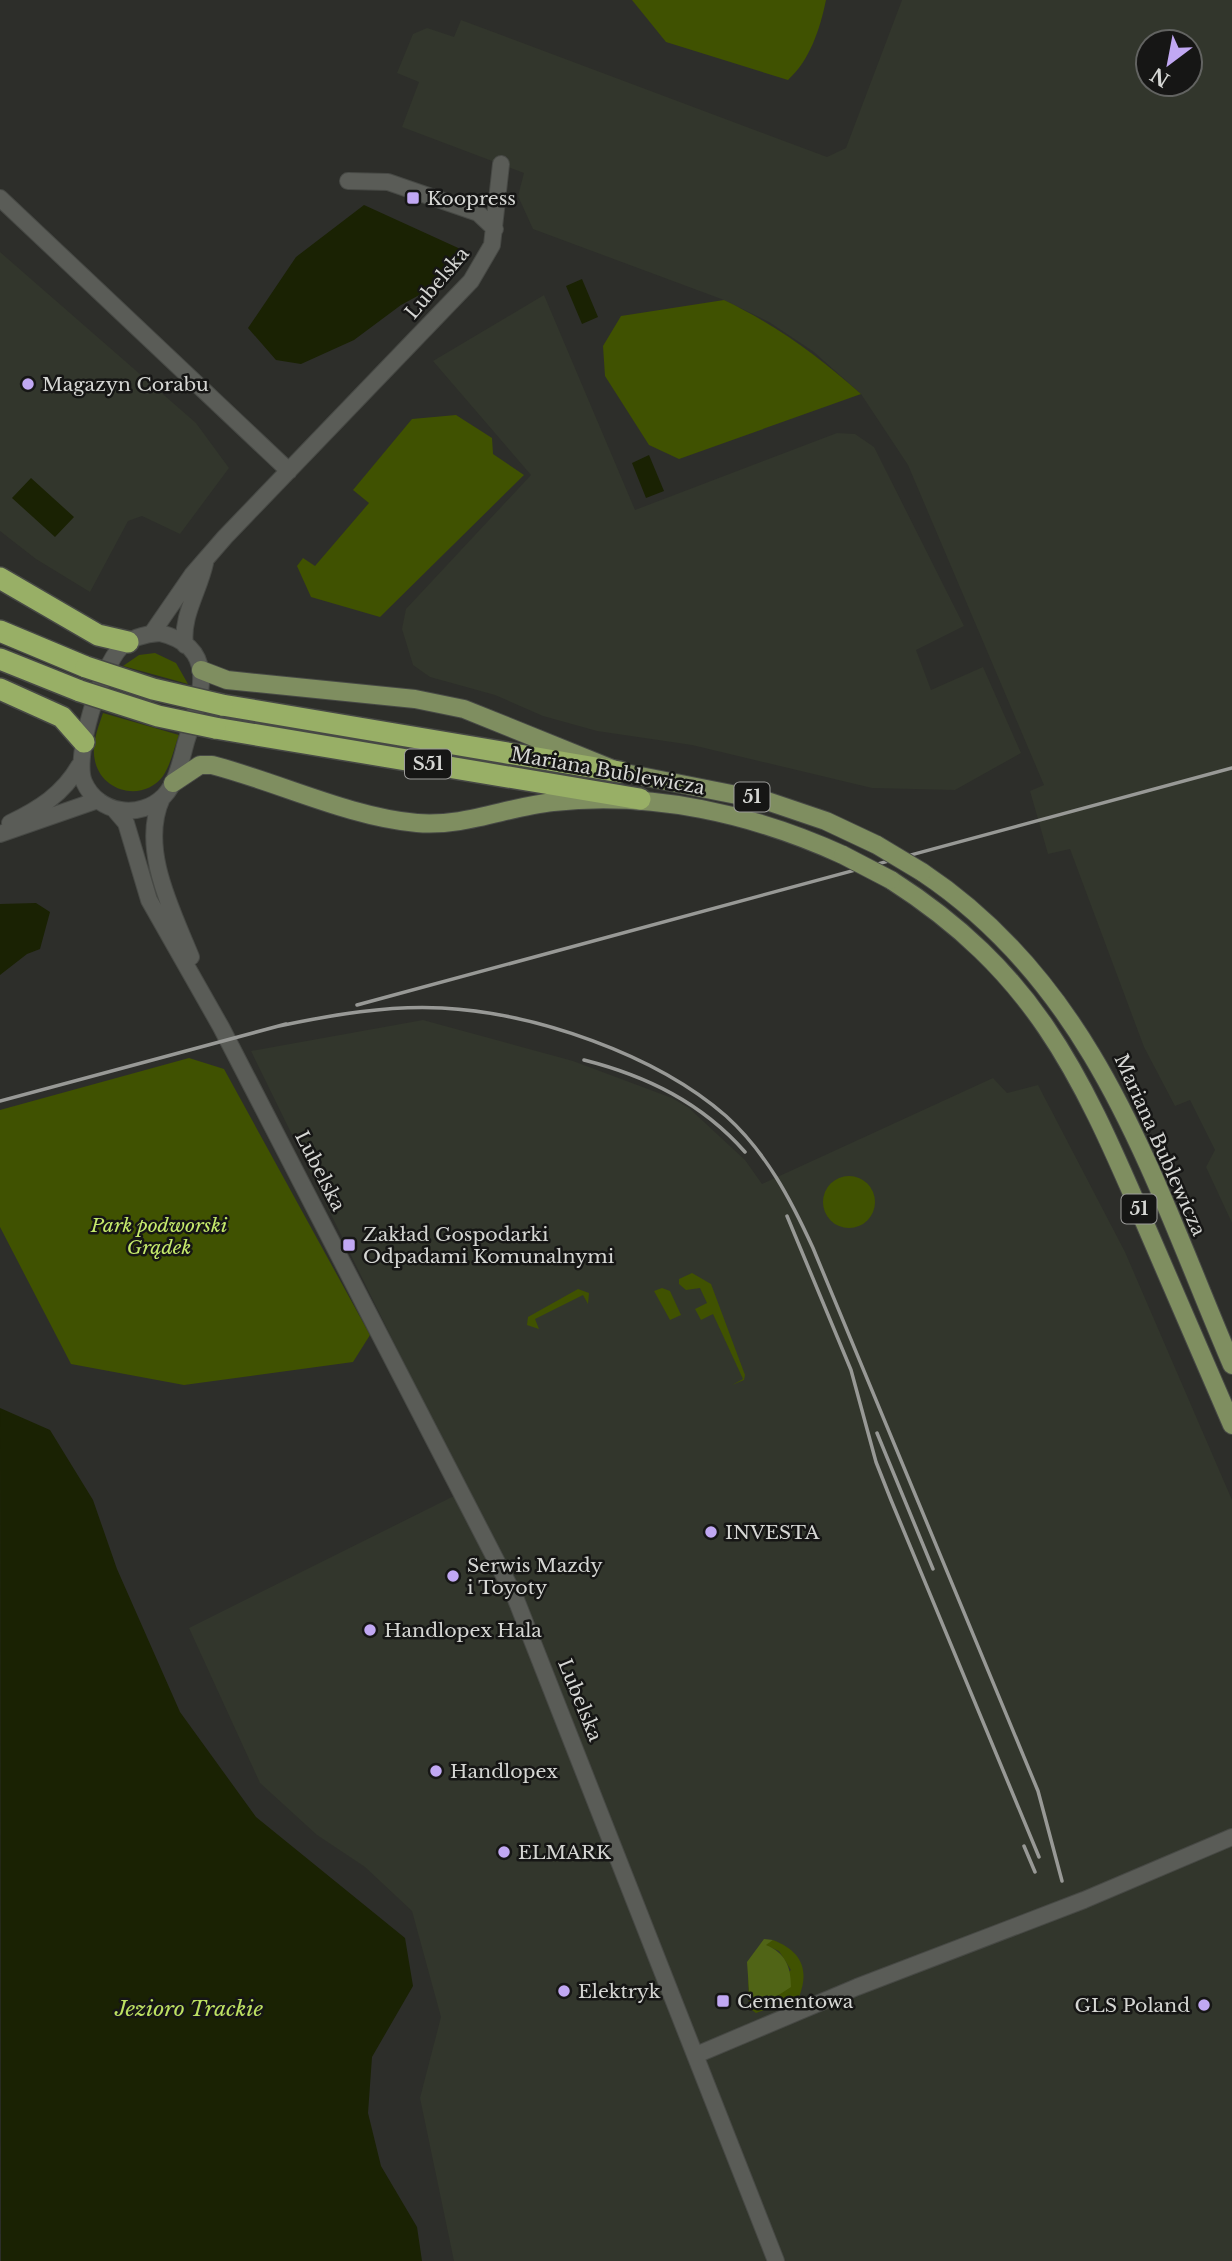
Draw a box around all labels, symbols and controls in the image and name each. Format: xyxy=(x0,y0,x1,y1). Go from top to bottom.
north arrow xyxy=(1134,28,1204,98)
text: N xyxy=(1146,62,1174,91)
place label: Koopress xyxy=(427,187,516,210)
marker: Koopress xyxy=(405,190,421,206)
street label: Lubelska xyxy=(400,242,474,324)
place label: Magazyn Corabu xyxy=(42,373,209,396)
marker: Magazyn Corabu xyxy=(20,376,36,392)
street label: Mariana Bublewicza xyxy=(509,743,707,799)
road number: S51 xyxy=(405,750,451,778)
road number: 51 xyxy=(734,782,770,812)
street label: Mariana Bublewicza xyxy=(1110,1051,1211,1240)
street label: Lubelska xyxy=(290,1127,350,1215)
road number: 51 xyxy=(1122,1194,1156,1224)
park label: Park podworski Grądek xyxy=(90,1214,228,1259)
place label: Zakład Gospodarki Odpadami Komunalnymi xyxy=(363,1223,615,1268)
marker: Zakład Gospodarki Odpadami Komunalnymi xyxy=(341,1237,357,1253)
place label: INVESTA xyxy=(725,1521,820,1544)
marker: INVESTA xyxy=(703,1524,719,1540)
place label: Serwis Mazdy i Toyoty xyxy=(467,1554,603,1599)
marker: Serwis Mazdy i Toyoty xyxy=(445,1568,461,1584)
place label: Handlopex Hala xyxy=(384,1619,542,1642)
marker: Handlopex Hala xyxy=(362,1622,378,1638)
street label: Lubelska xyxy=(553,1655,607,1745)
place label: Handlopex xyxy=(450,1760,558,1783)
marker: Handlopex xyxy=(428,1763,444,1779)
place label: ELMARK xyxy=(518,1841,612,1864)
marker: ELMARK xyxy=(496,1844,512,1860)
place label: Elektryk xyxy=(578,1980,661,2003)
marker: Elektryk xyxy=(556,1983,572,1999)
place label: Cementowa xyxy=(737,1990,854,2013)
marker: Cementowa xyxy=(715,1993,731,2009)
place label: GLS Poland xyxy=(1074,1994,1190,2017)
water label: Jezioro Trackie xyxy=(114,1996,263,2022)
marker: GLS Poland xyxy=(1196,1997,1212,2013)

